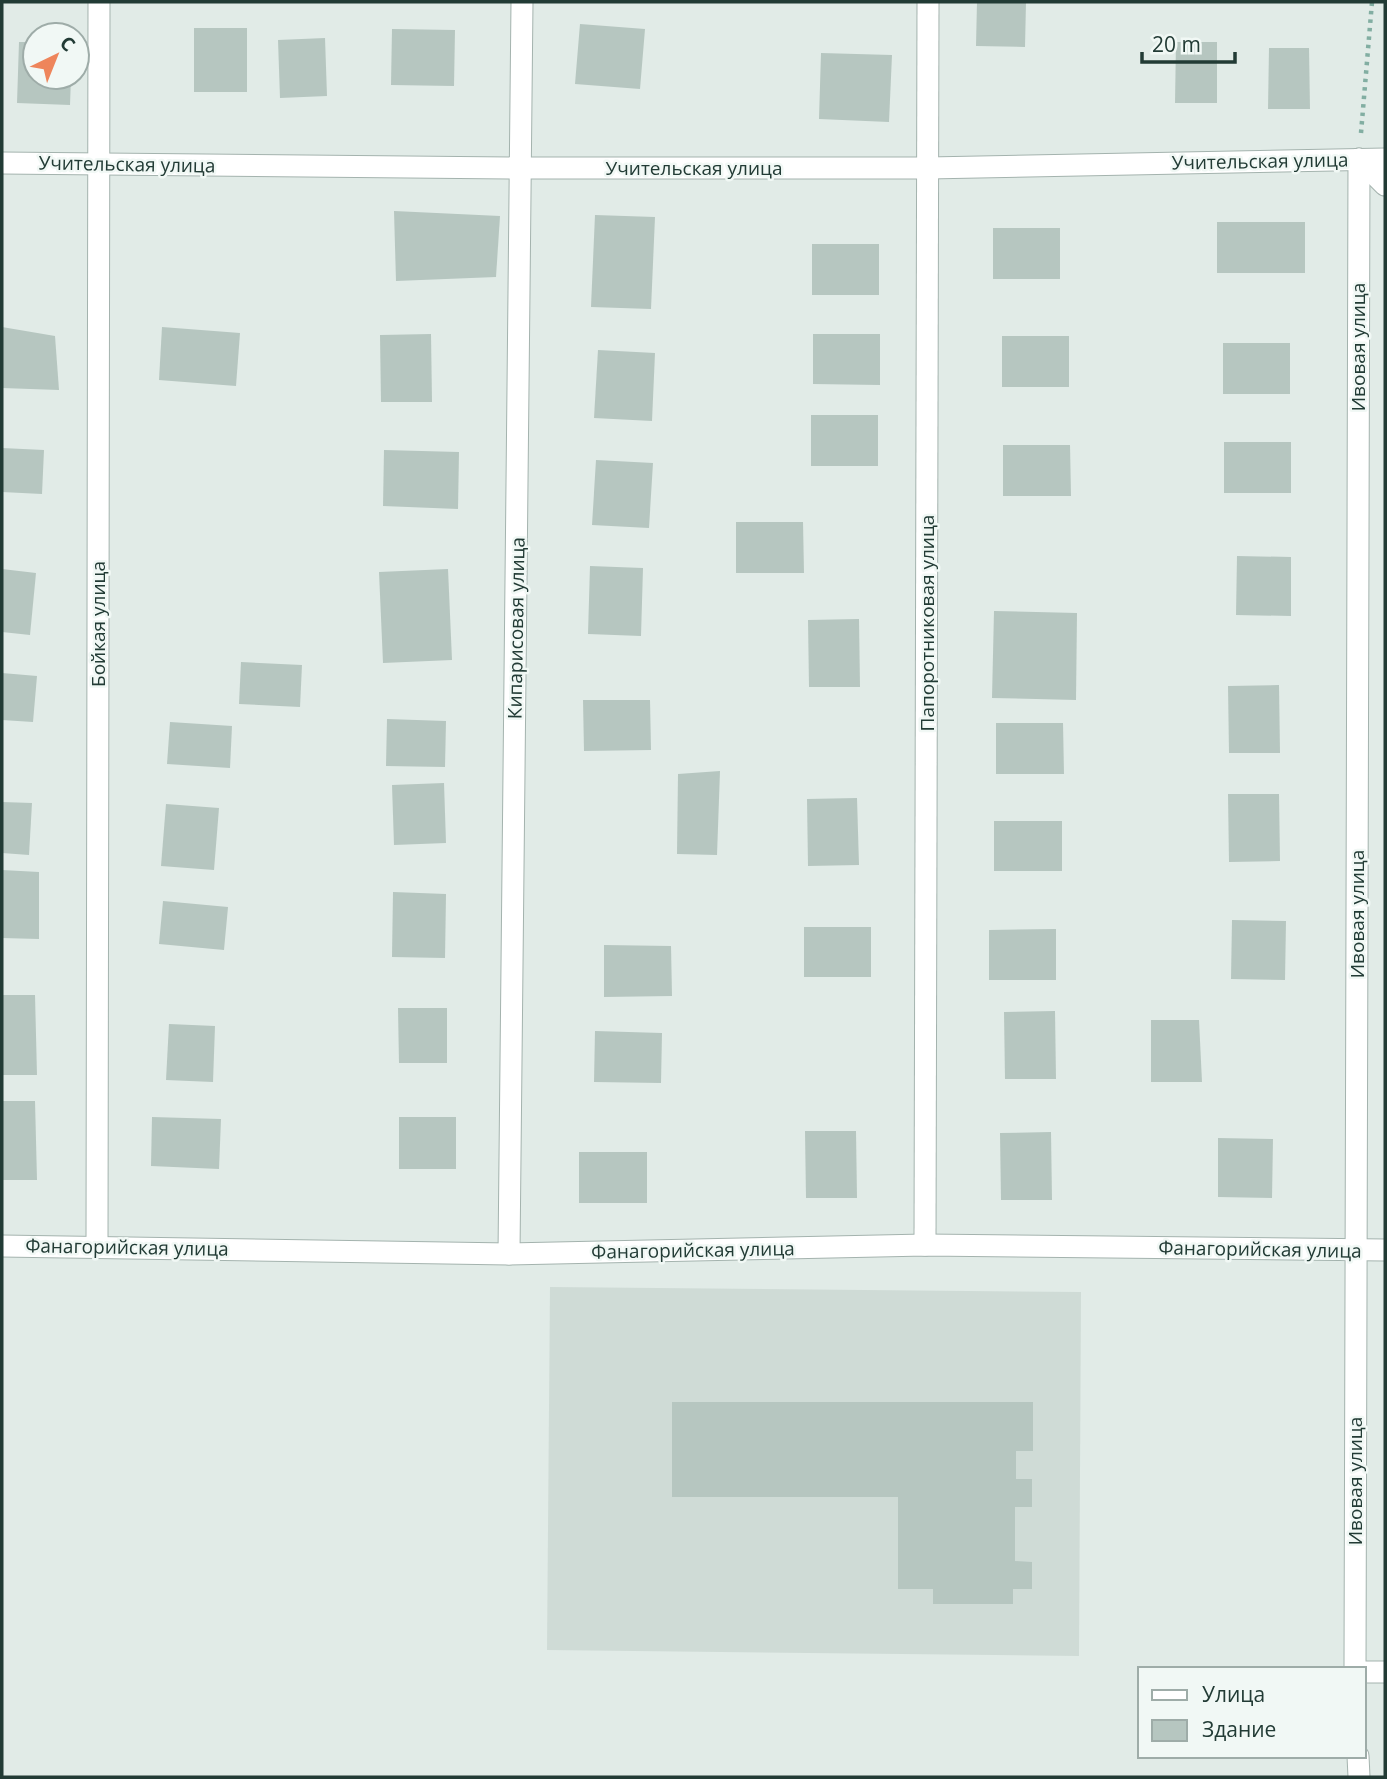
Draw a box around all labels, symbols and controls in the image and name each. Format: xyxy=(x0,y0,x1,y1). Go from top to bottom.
north arrow xyxy=(21,21,91,91)
scale bar xyxy=(1142,21,1235,65)
text: С xyxy=(54,30,81,57)
text: 20 m xyxy=(1152,30,1201,58)
street label: Учительская улица xyxy=(1171,146,1349,176)
street label: Учительская улица xyxy=(38,149,216,179)
street label: Учительская улица xyxy=(606,155,782,181)
street label: Ивовая улица xyxy=(1345,283,1371,411)
street label: Папоротниковая улица xyxy=(914,515,940,731)
street label: Кипарисовая улица xyxy=(501,537,531,719)
street label: Бойкая улица xyxy=(85,561,111,687)
street label: Ивовая улица xyxy=(1344,850,1370,978)
street label: Фанагорийская улица xyxy=(25,1232,229,1262)
street label: Фанагорийская улица xyxy=(1158,1234,1362,1264)
street label: Фанагорийская улица xyxy=(591,1235,795,1265)
street label: Ивовая улица xyxy=(1342,1417,1368,1545)
legend xyxy=(1138,1667,1366,1758)
text: Улица xyxy=(1202,1680,1265,1708)
text: Здание xyxy=(1202,1715,1276,1743)

